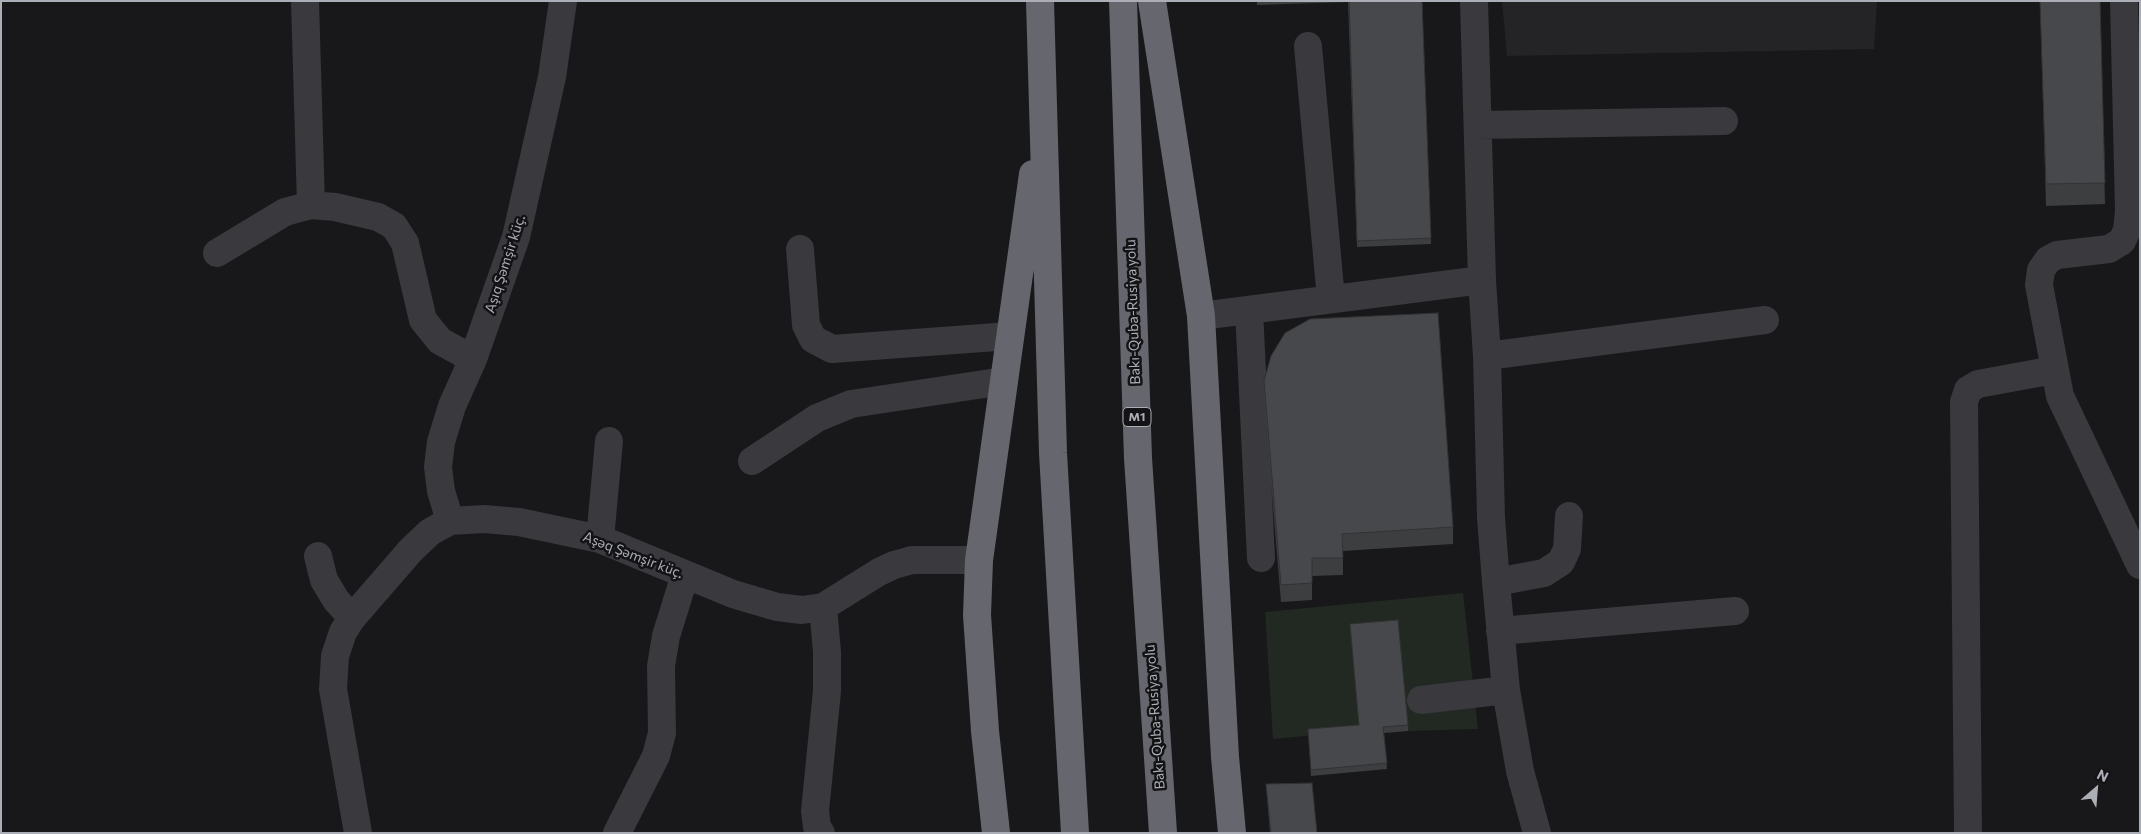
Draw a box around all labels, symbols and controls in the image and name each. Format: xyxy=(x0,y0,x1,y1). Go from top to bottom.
street label: Aşıq Şəmşir küç. xyxy=(481,213,529,315)
street label: Bakı-Quba-Rusiya yolu xyxy=(1122,239,1144,385)
road number: M1 xyxy=(1123,408,1151,427)
street label: Aşəq Şəmşir küç. xyxy=(581,528,685,582)
street label: Bakı-Quba-Rusiya yolu xyxy=(1142,644,1168,790)
north arrow xyxy=(2071,764,2121,814)
text: N xyxy=(2095,765,2112,785)

